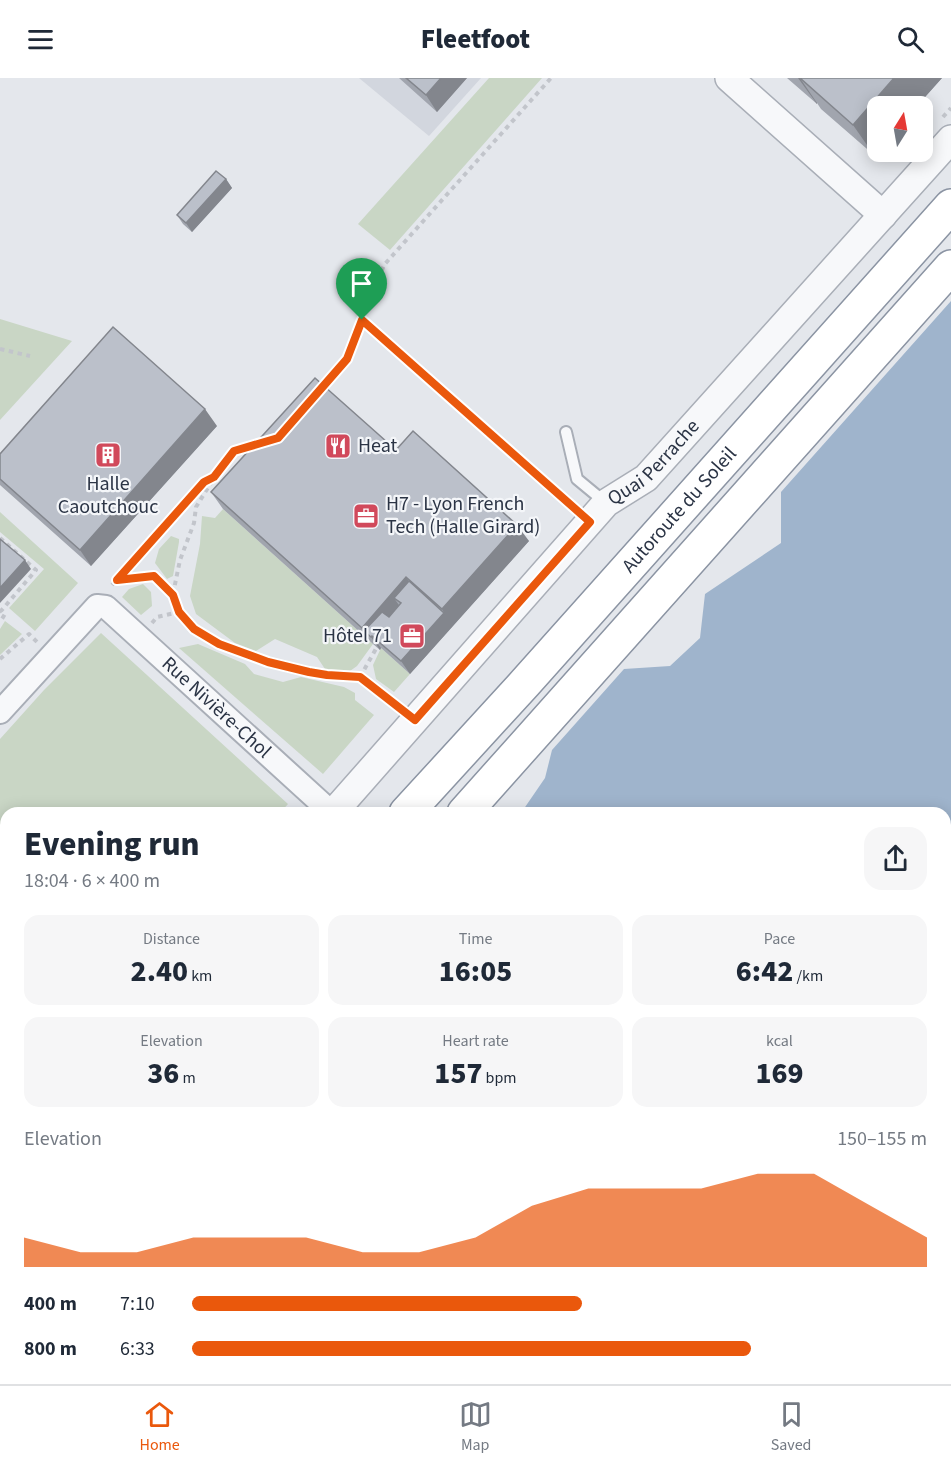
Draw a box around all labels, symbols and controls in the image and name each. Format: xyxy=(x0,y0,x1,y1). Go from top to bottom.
text: Fleetfoot xyxy=(421,20,530,59)
icon: menu xyxy=(24,23,57,56)
icon: search xyxy=(894,23,927,56)
north arrow xyxy=(867,96,933,162)
map controls xyxy=(867,96,933,162)
pin xyxy=(336,258,387,320)
icon: arrive xyxy=(345,267,378,300)
street label: Quai Perrache xyxy=(602,413,706,513)
restaurant icon: Heat xyxy=(323,431,353,461)
place label: Heat xyxy=(358,432,397,460)
building icon: Halle Caoutchouc xyxy=(93,440,123,470)
street label: Autoroute du Soleil xyxy=(615,441,743,579)
place label: Halle Caoutchouc xyxy=(58,470,158,521)
place label: H7 - Lyon French Tech (Halle Girard) xyxy=(386,490,540,541)
office icon: H7 - Lyon French Tech (Halle Girard) xyxy=(351,501,381,531)
office icon: Hôtel 71 xyxy=(397,621,427,651)
place label: Hôtel 71 xyxy=(323,622,392,650)
street label: Rue Nivière-Chol xyxy=(155,650,277,765)
text: Evening run xyxy=(24,821,200,868)
button: share xyxy=(864,827,927,890)
text: 18:04 · 6 × 400 m xyxy=(24,867,160,895)
text: Distance xyxy=(143,928,200,950)
text: Time xyxy=(459,928,492,950)
text: Pace xyxy=(764,928,795,950)
text: 2.40 xyxy=(131,950,188,993)
text: 16:05 xyxy=(439,950,512,993)
text: 6:42 xyxy=(736,950,793,993)
text: km xyxy=(188,965,212,987)
text: /km xyxy=(793,965,823,987)
text: Elevation xyxy=(140,1030,203,1052)
text: Heart rate xyxy=(442,1030,509,1052)
text: kcal xyxy=(766,1030,793,1052)
text: 36 xyxy=(147,1052,179,1095)
text: 157 xyxy=(434,1052,482,1095)
text: 169 xyxy=(755,1052,804,1095)
text: m xyxy=(179,1067,196,1089)
text: bpm xyxy=(482,1067,517,1089)
text: Elevation xyxy=(24,1125,102,1153)
text: 150–155 m xyxy=(837,1125,927,1153)
text: 400 m xyxy=(24,1290,77,1318)
text: 7:10 xyxy=(120,1290,155,1318)
text: 800 m xyxy=(24,1335,77,1363)
text: 6:33 xyxy=(120,1335,155,1363)
tab: Home xyxy=(139,1398,180,1456)
tab: Map xyxy=(459,1398,492,1456)
tab: Saved xyxy=(771,1398,812,1456)

